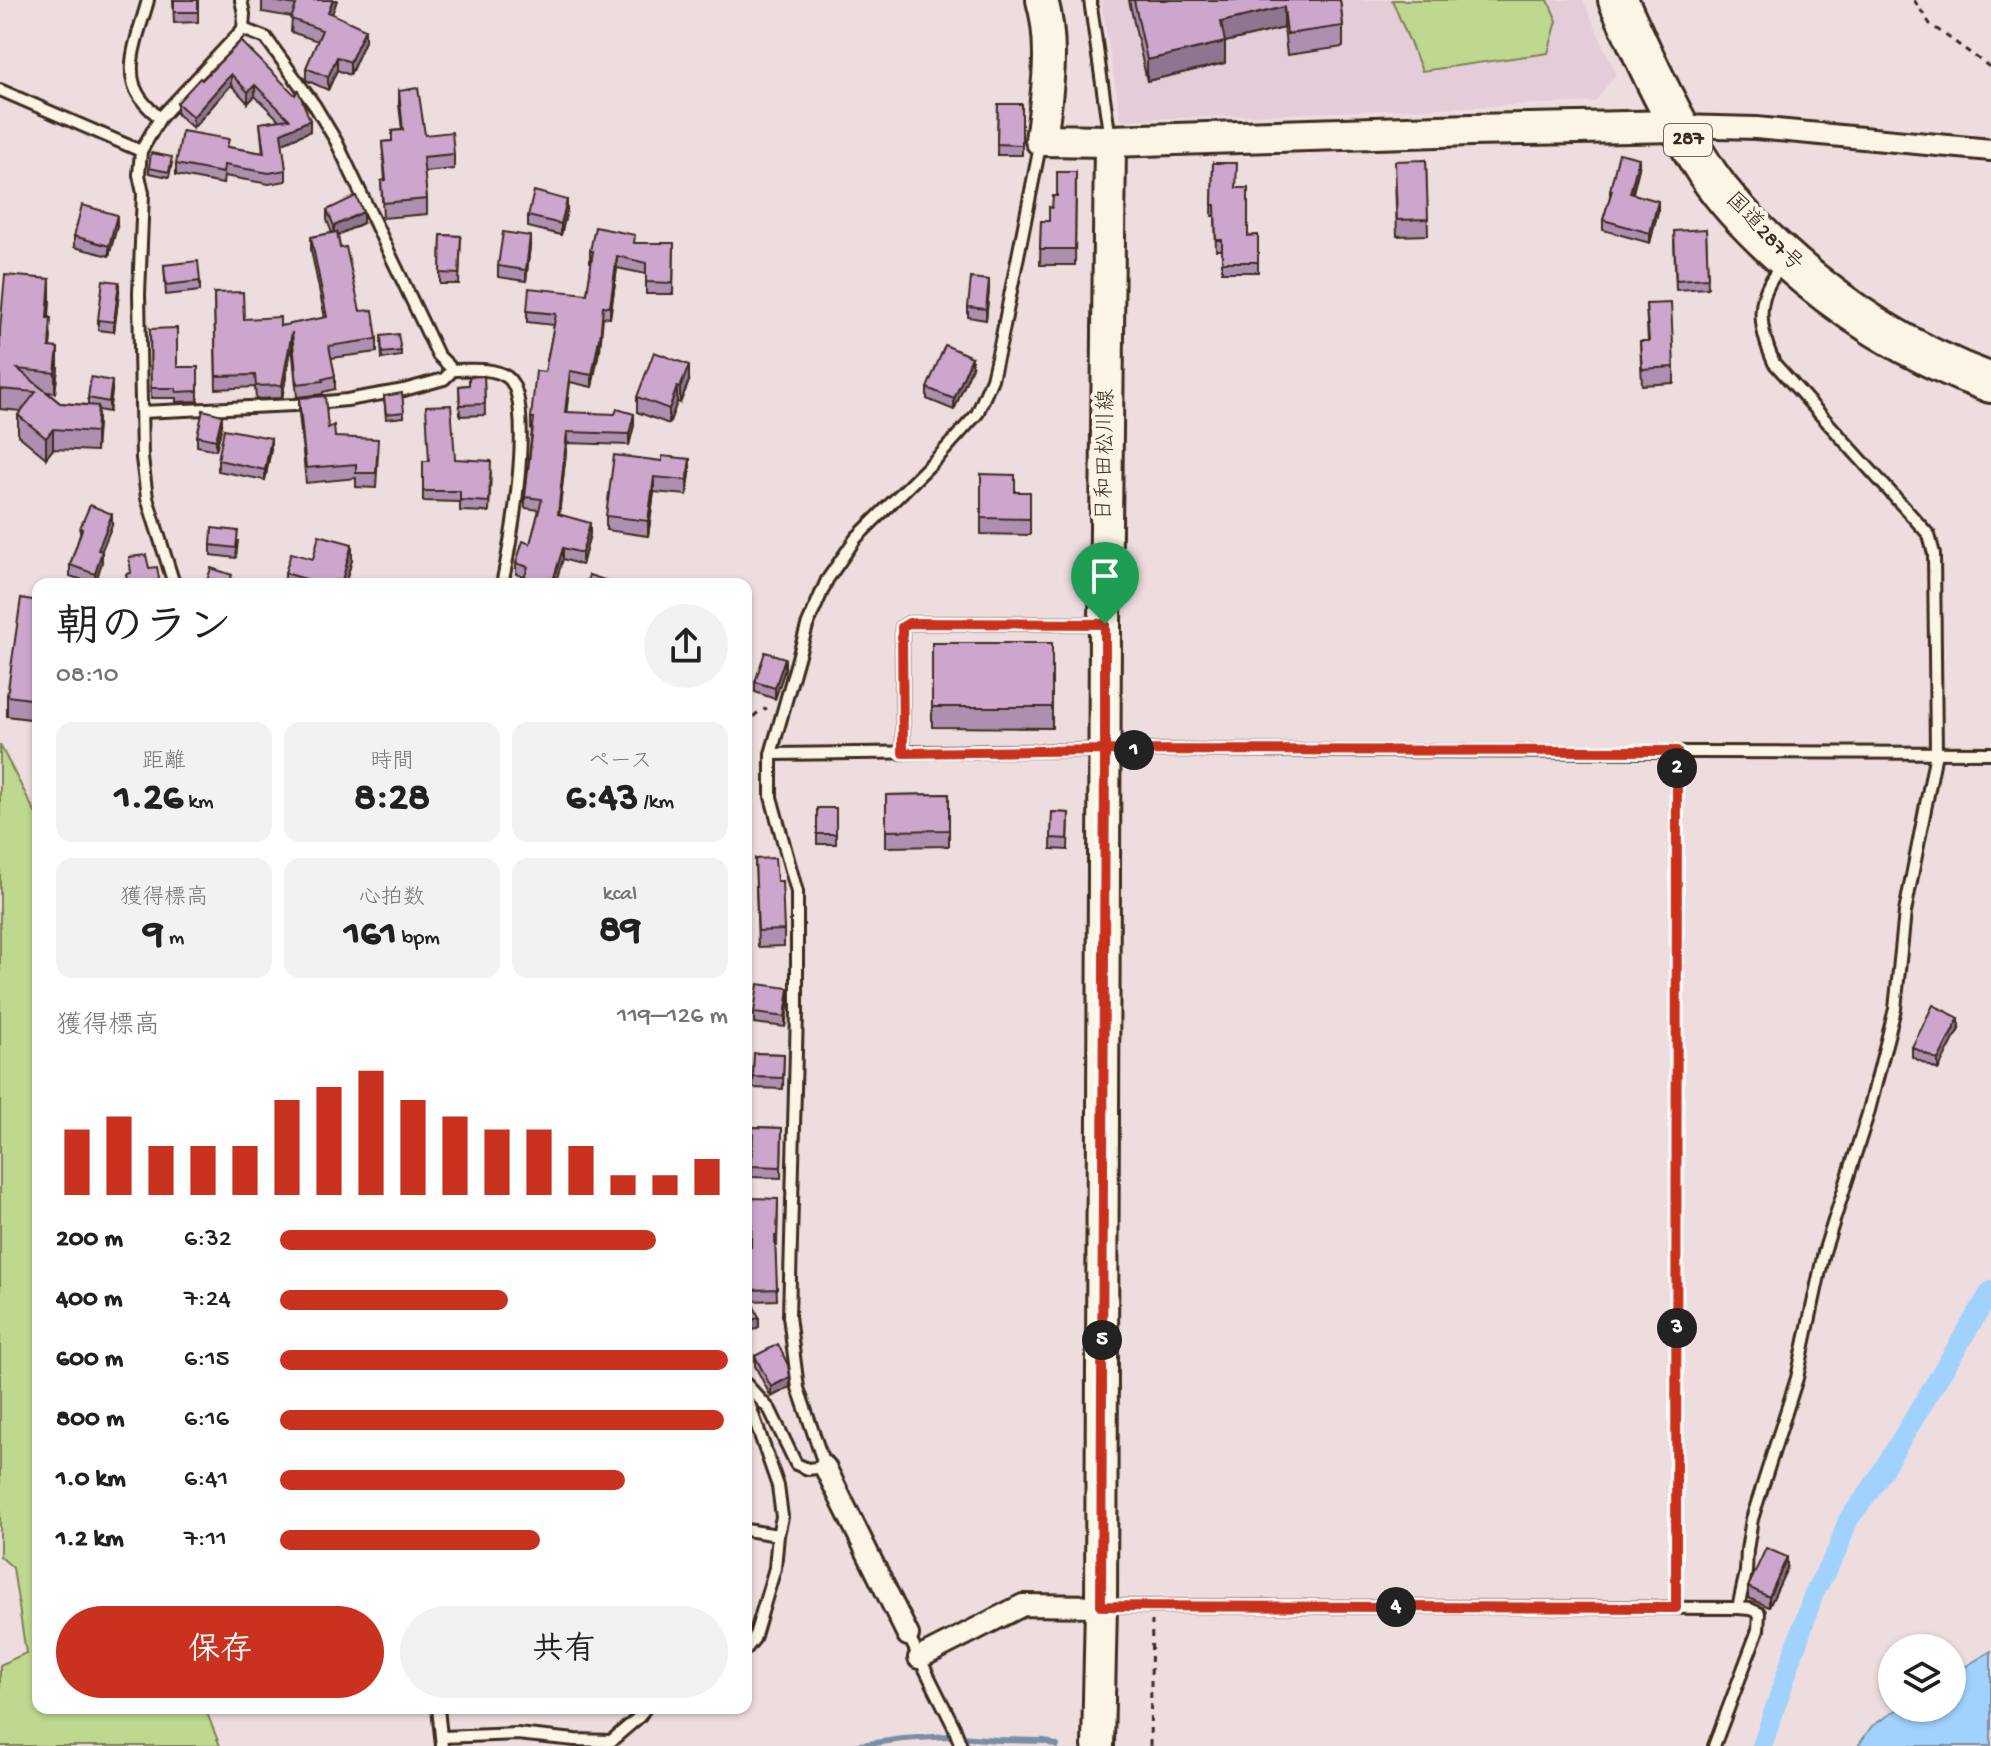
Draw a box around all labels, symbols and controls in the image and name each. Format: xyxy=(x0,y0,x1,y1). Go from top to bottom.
road number: 287 xyxy=(1664,124,1712,156)
street label: 国道287号 xyxy=(1719,187,1808,278)
street label: 日和田松川線 xyxy=(1092,389,1121,521)
pin xyxy=(1071,542,1139,624)
icon: arrive xyxy=(1083,554,1127,598)
button: share xyxy=(644,604,728,688)
text: 朝のラン xyxy=(56,605,232,657)
text: 08:10 xyxy=(56,661,118,692)
pin: 1 xyxy=(1114,730,1154,770)
text: 1 xyxy=(1130,737,1138,763)
pin: 2 xyxy=(1657,748,1697,788)
text: 距離 xyxy=(142,750,186,776)
text: 時間 xyxy=(370,750,414,776)
text: ペース xyxy=(588,750,652,776)
text: 2 xyxy=(1672,755,1682,781)
text: 1.26 xyxy=(114,776,183,823)
text: 8:28 xyxy=(354,776,430,823)
text: 6:43 xyxy=(566,776,638,823)
text: km xyxy=(183,790,214,816)
text: /km xyxy=(638,790,674,816)
text: kcal xyxy=(603,882,637,908)
text: 獲得標高 xyxy=(120,886,208,912)
text: 心拍数 xyxy=(359,886,425,912)
text: 89 xyxy=(599,908,641,955)
text: 9 xyxy=(144,912,164,959)
text: 161 xyxy=(344,912,397,959)
text: m xyxy=(164,926,184,952)
text: bpm xyxy=(397,926,440,952)
text: 119–126 m xyxy=(617,1002,728,1033)
text: 獲得標高 xyxy=(56,1012,160,1043)
text: 200 m xyxy=(56,1225,123,1256)
text: 6:32 xyxy=(184,1225,232,1256)
text: 400 m xyxy=(56,1285,122,1316)
text: 7:24 xyxy=(184,1285,231,1316)
pin: 3 xyxy=(1657,1308,1697,1348)
text: 3 xyxy=(1671,1315,1683,1341)
pin: 5 xyxy=(1082,1320,1122,1360)
text: 5 xyxy=(1096,1327,1108,1353)
text: 600 m xyxy=(56,1345,123,1376)
text: 6:15 xyxy=(184,1345,230,1376)
text: 800 m xyxy=(56,1405,124,1436)
text: 6:16 xyxy=(184,1405,229,1436)
text: 1.0 km xyxy=(56,1465,126,1496)
text: 6:41 xyxy=(184,1465,228,1496)
text: 1.2 km xyxy=(56,1525,124,1556)
text: 7:11 xyxy=(184,1525,227,1556)
pin: 4 xyxy=(1376,1587,1416,1627)
text: 4 xyxy=(1391,1594,1401,1620)
button: 保存 xyxy=(56,1606,384,1698)
button: 共有 xyxy=(400,1606,728,1698)
map controls xyxy=(1878,1634,1966,1722)
button: layers xyxy=(1878,1634,1966,1722)

